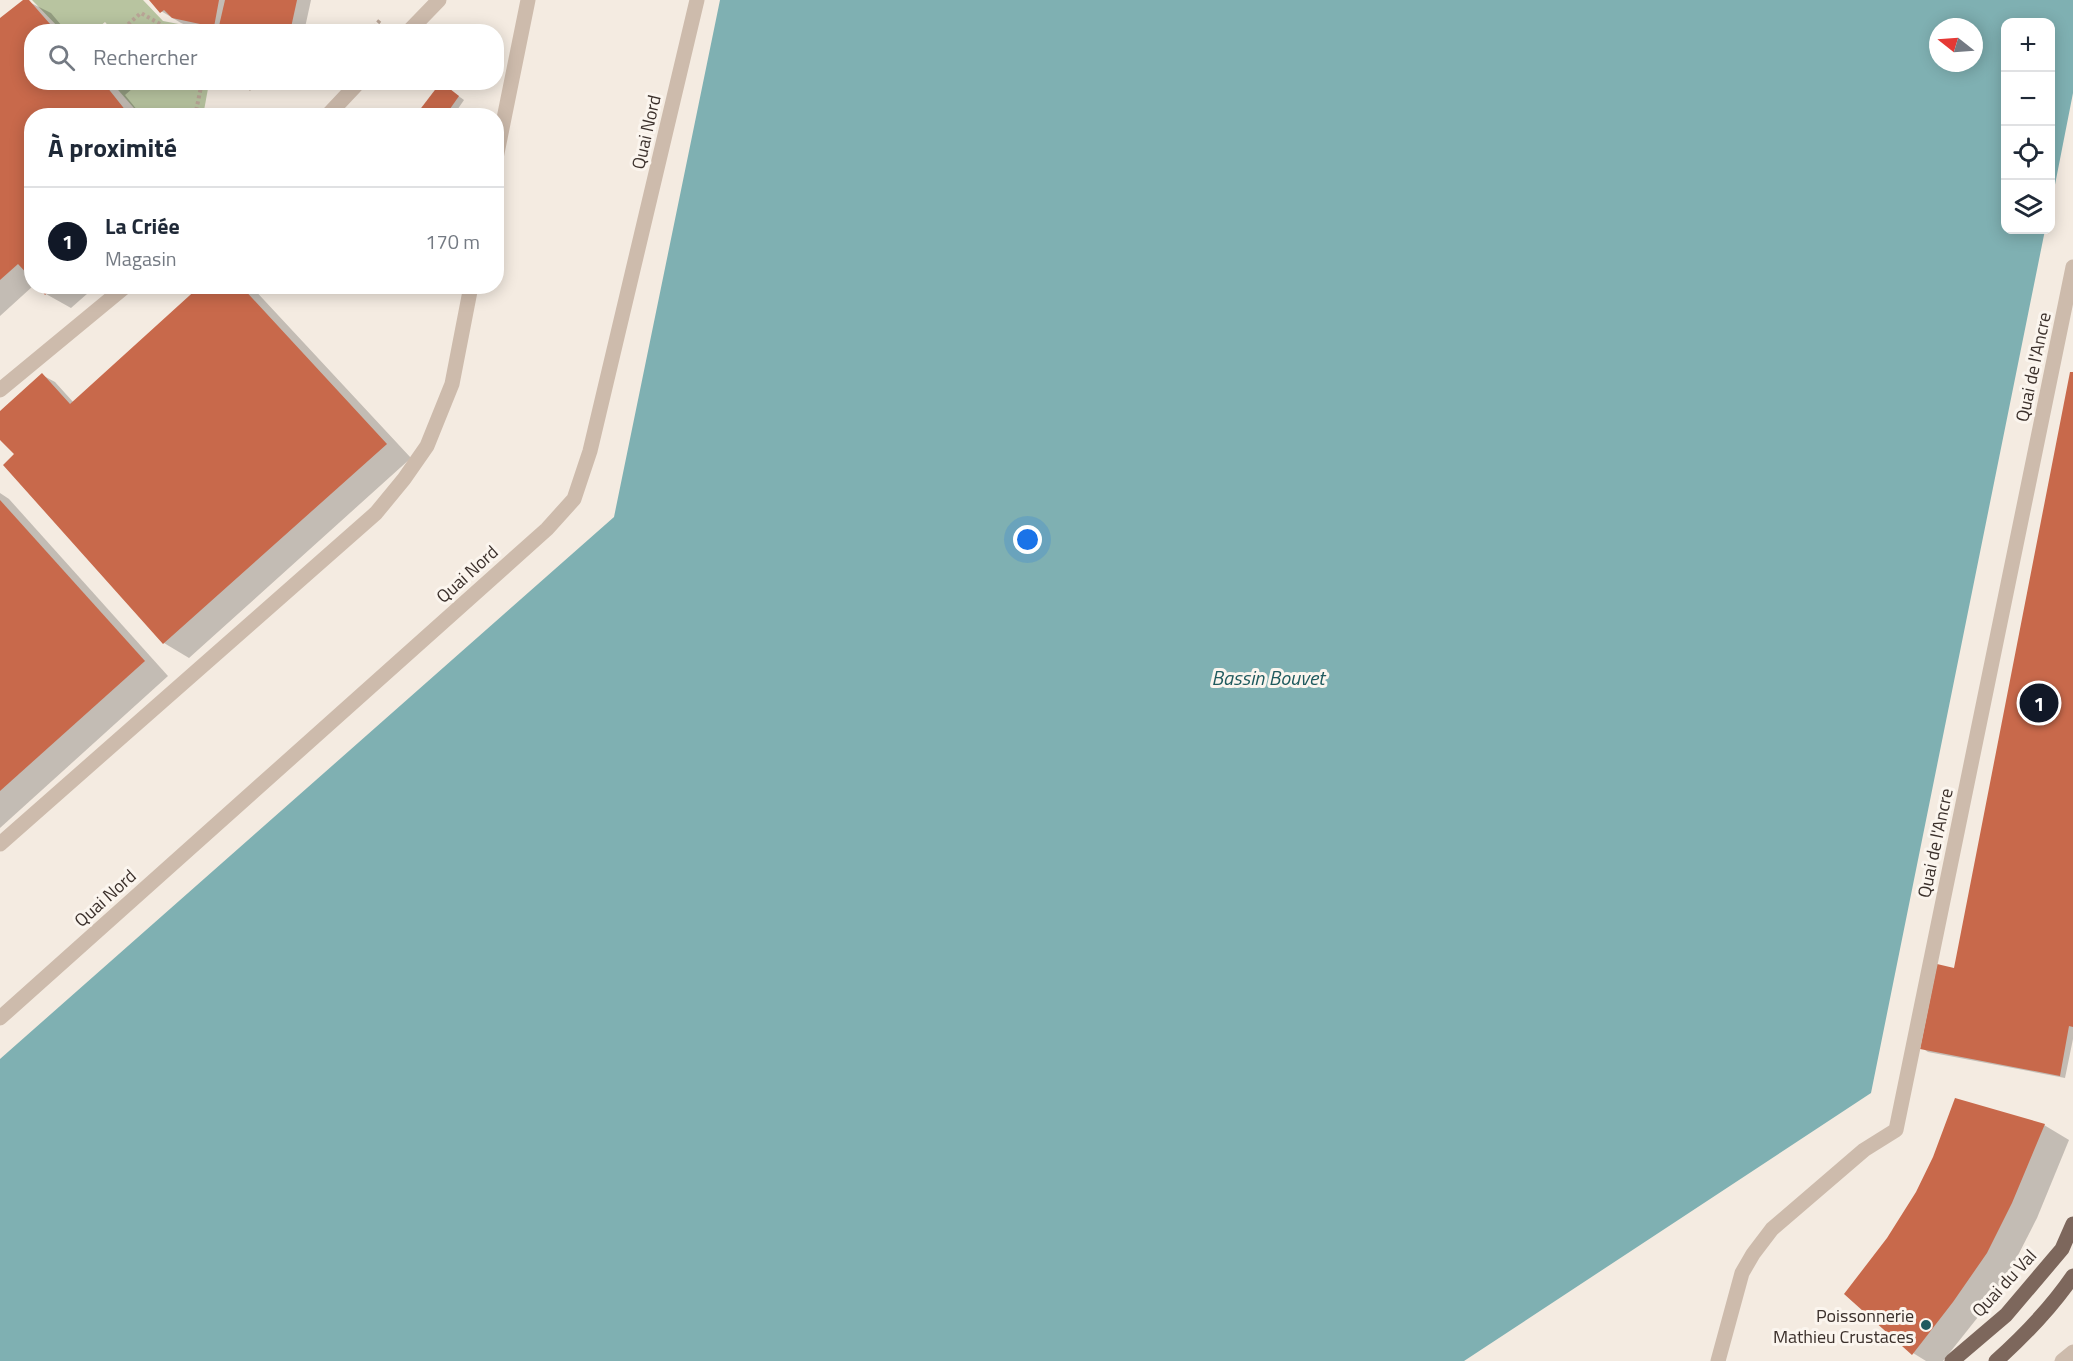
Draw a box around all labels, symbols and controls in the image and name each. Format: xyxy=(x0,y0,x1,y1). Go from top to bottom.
north arrow xyxy=(1929,18,1983,72)
map controls xyxy=(2001,18,2055,234)
button: + xyxy=(2001,18,2055,72)
search box xyxy=(24,24,504,90)
text: Rechercher xyxy=(93,40,198,74)
icon: search xyxy=(45,41,78,74)
button: − xyxy=(2001,72,2055,126)
street label: Quai Nord xyxy=(624,92,668,172)
button: locate xyxy=(2001,126,2055,180)
text: À proximité xyxy=(48,128,177,167)
button: layers xyxy=(2001,180,2055,234)
text: La Criée xyxy=(105,209,180,243)
text: 1 xyxy=(62,226,73,257)
text: 170 m xyxy=(425,226,480,257)
text: Magasin xyxy=(105,243,177,274)
street label: Quai de l'Ancre xyxy=(2008,310,2058,424)
your location xyxy=(1013,525,1042,554)
street label: Quai Nord xyxy=(430,539,504,609)
water label: Bassin Bouvet xyxy=(1212,662,1327,693)
pin: 1 xyxy=(2020,680,2058,726)
street label: Quai de l'Ancre xyxy=(1910,786,1960,900)
street label: Quai Nord xyxy=(68,863,142,933)
street label: Quai du Val xyxy=(1965,1243,2043,1323)
place label: Poissonnerie Mathieu Crustaces xyxy=(1773,1302,1914,1350)
marker: Poissonnerie Mathieu Crustaces xyxy=(1919,1318,1933,1332)

